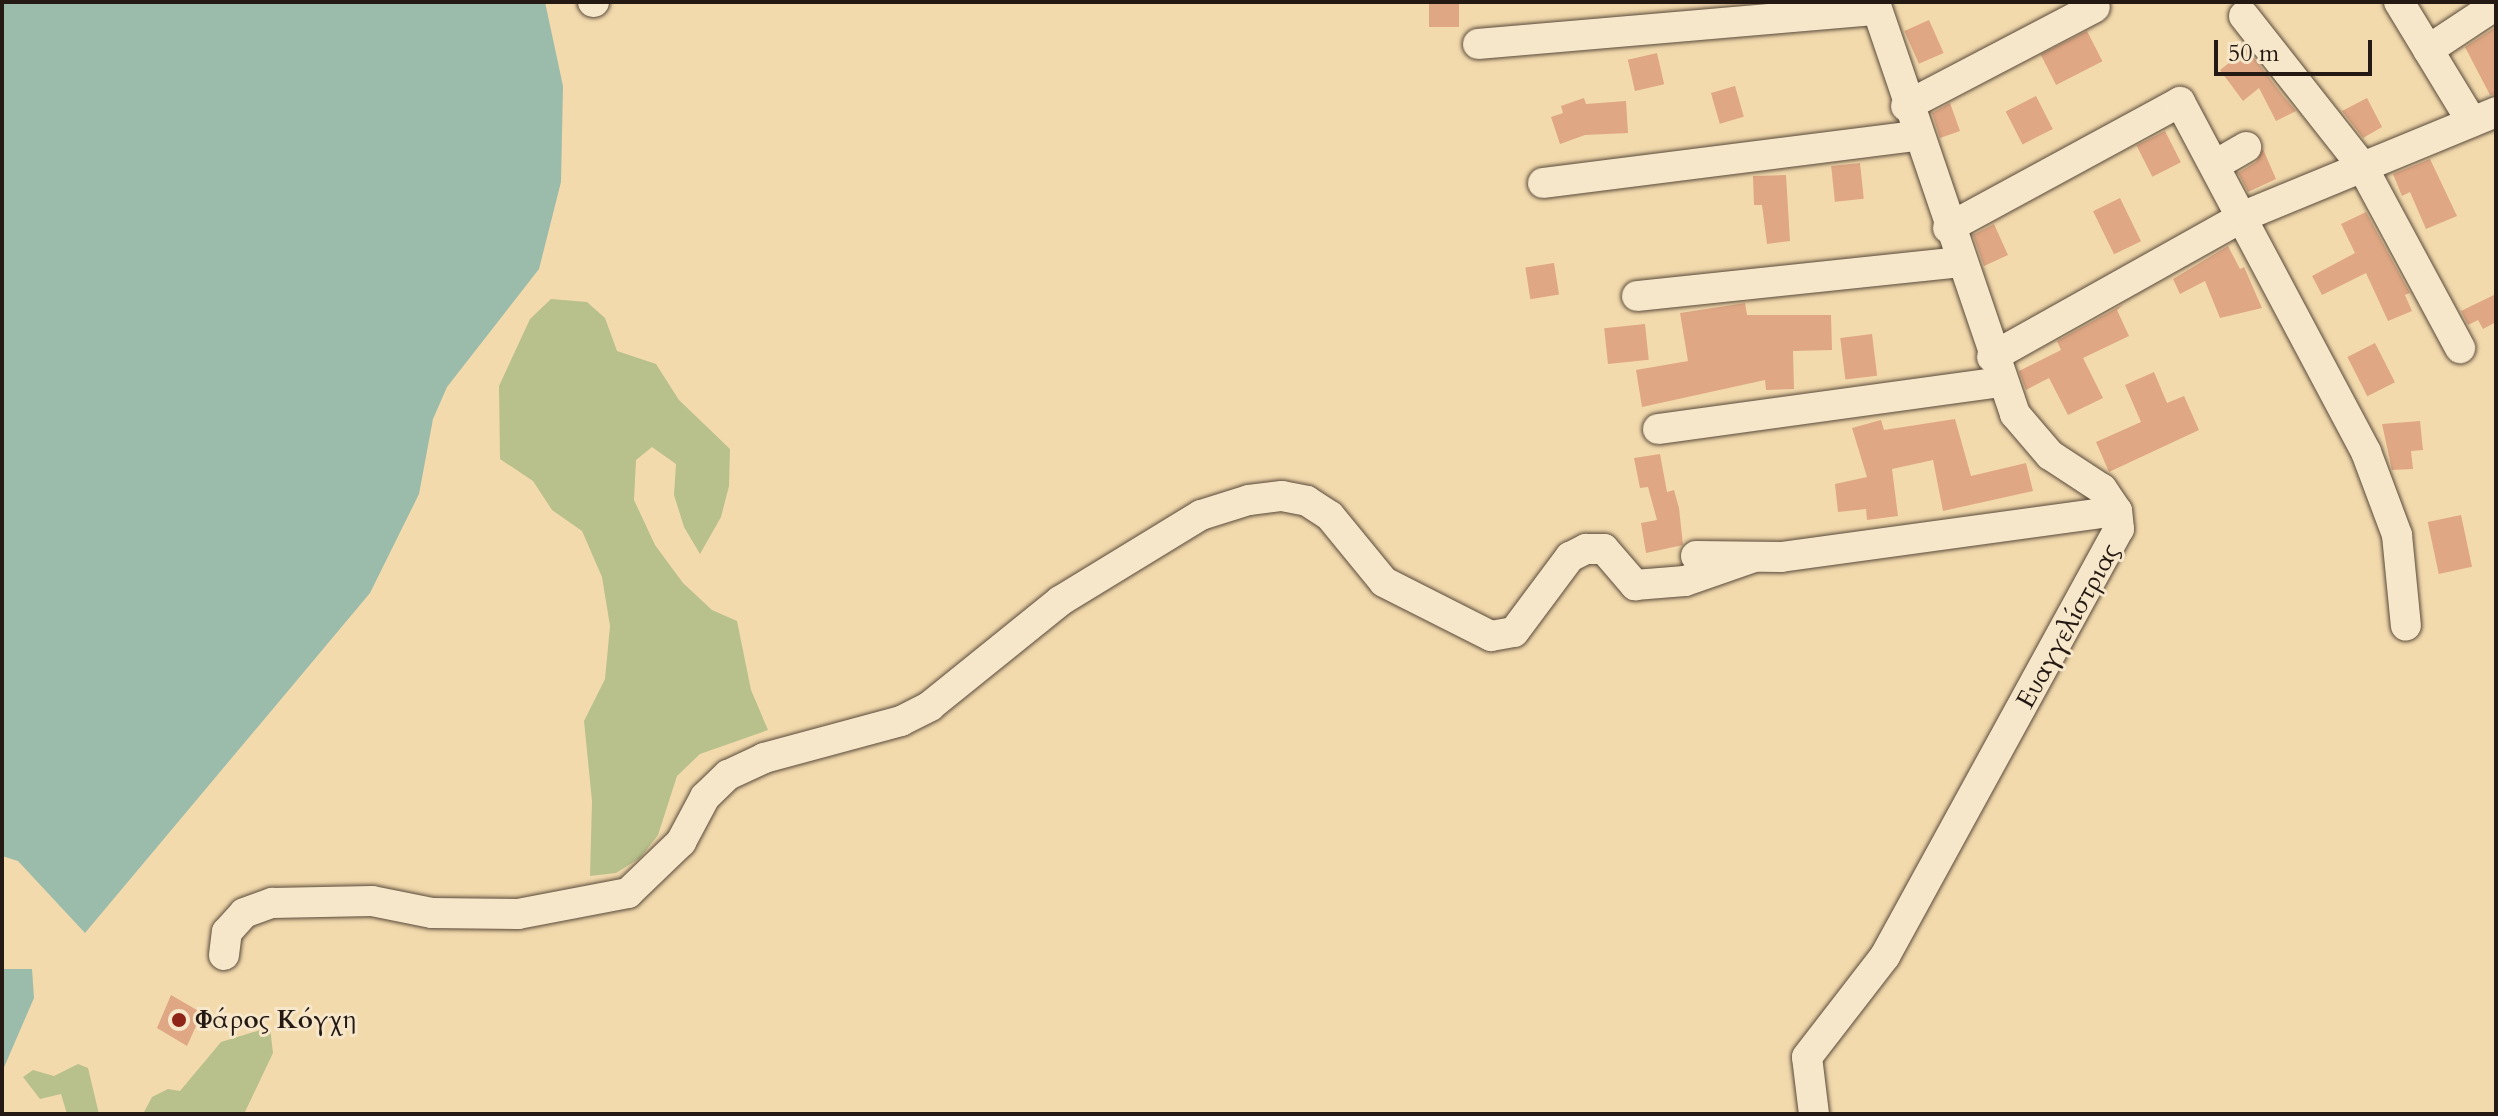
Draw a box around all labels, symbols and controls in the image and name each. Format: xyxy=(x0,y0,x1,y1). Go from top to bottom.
scale bar xyxy=(2218,24,2376,74)
text: 50 m xyxy=(2228,37,2279,70)
street label: Ευαγγελίστριας xyxy=(2010,538,2126,714)
place label: Φάρος Κόγχη xyxy=(195,1004,356,1036)
marker: Φάρος Κόγχη xyxy=(170,1011,188,1029)

